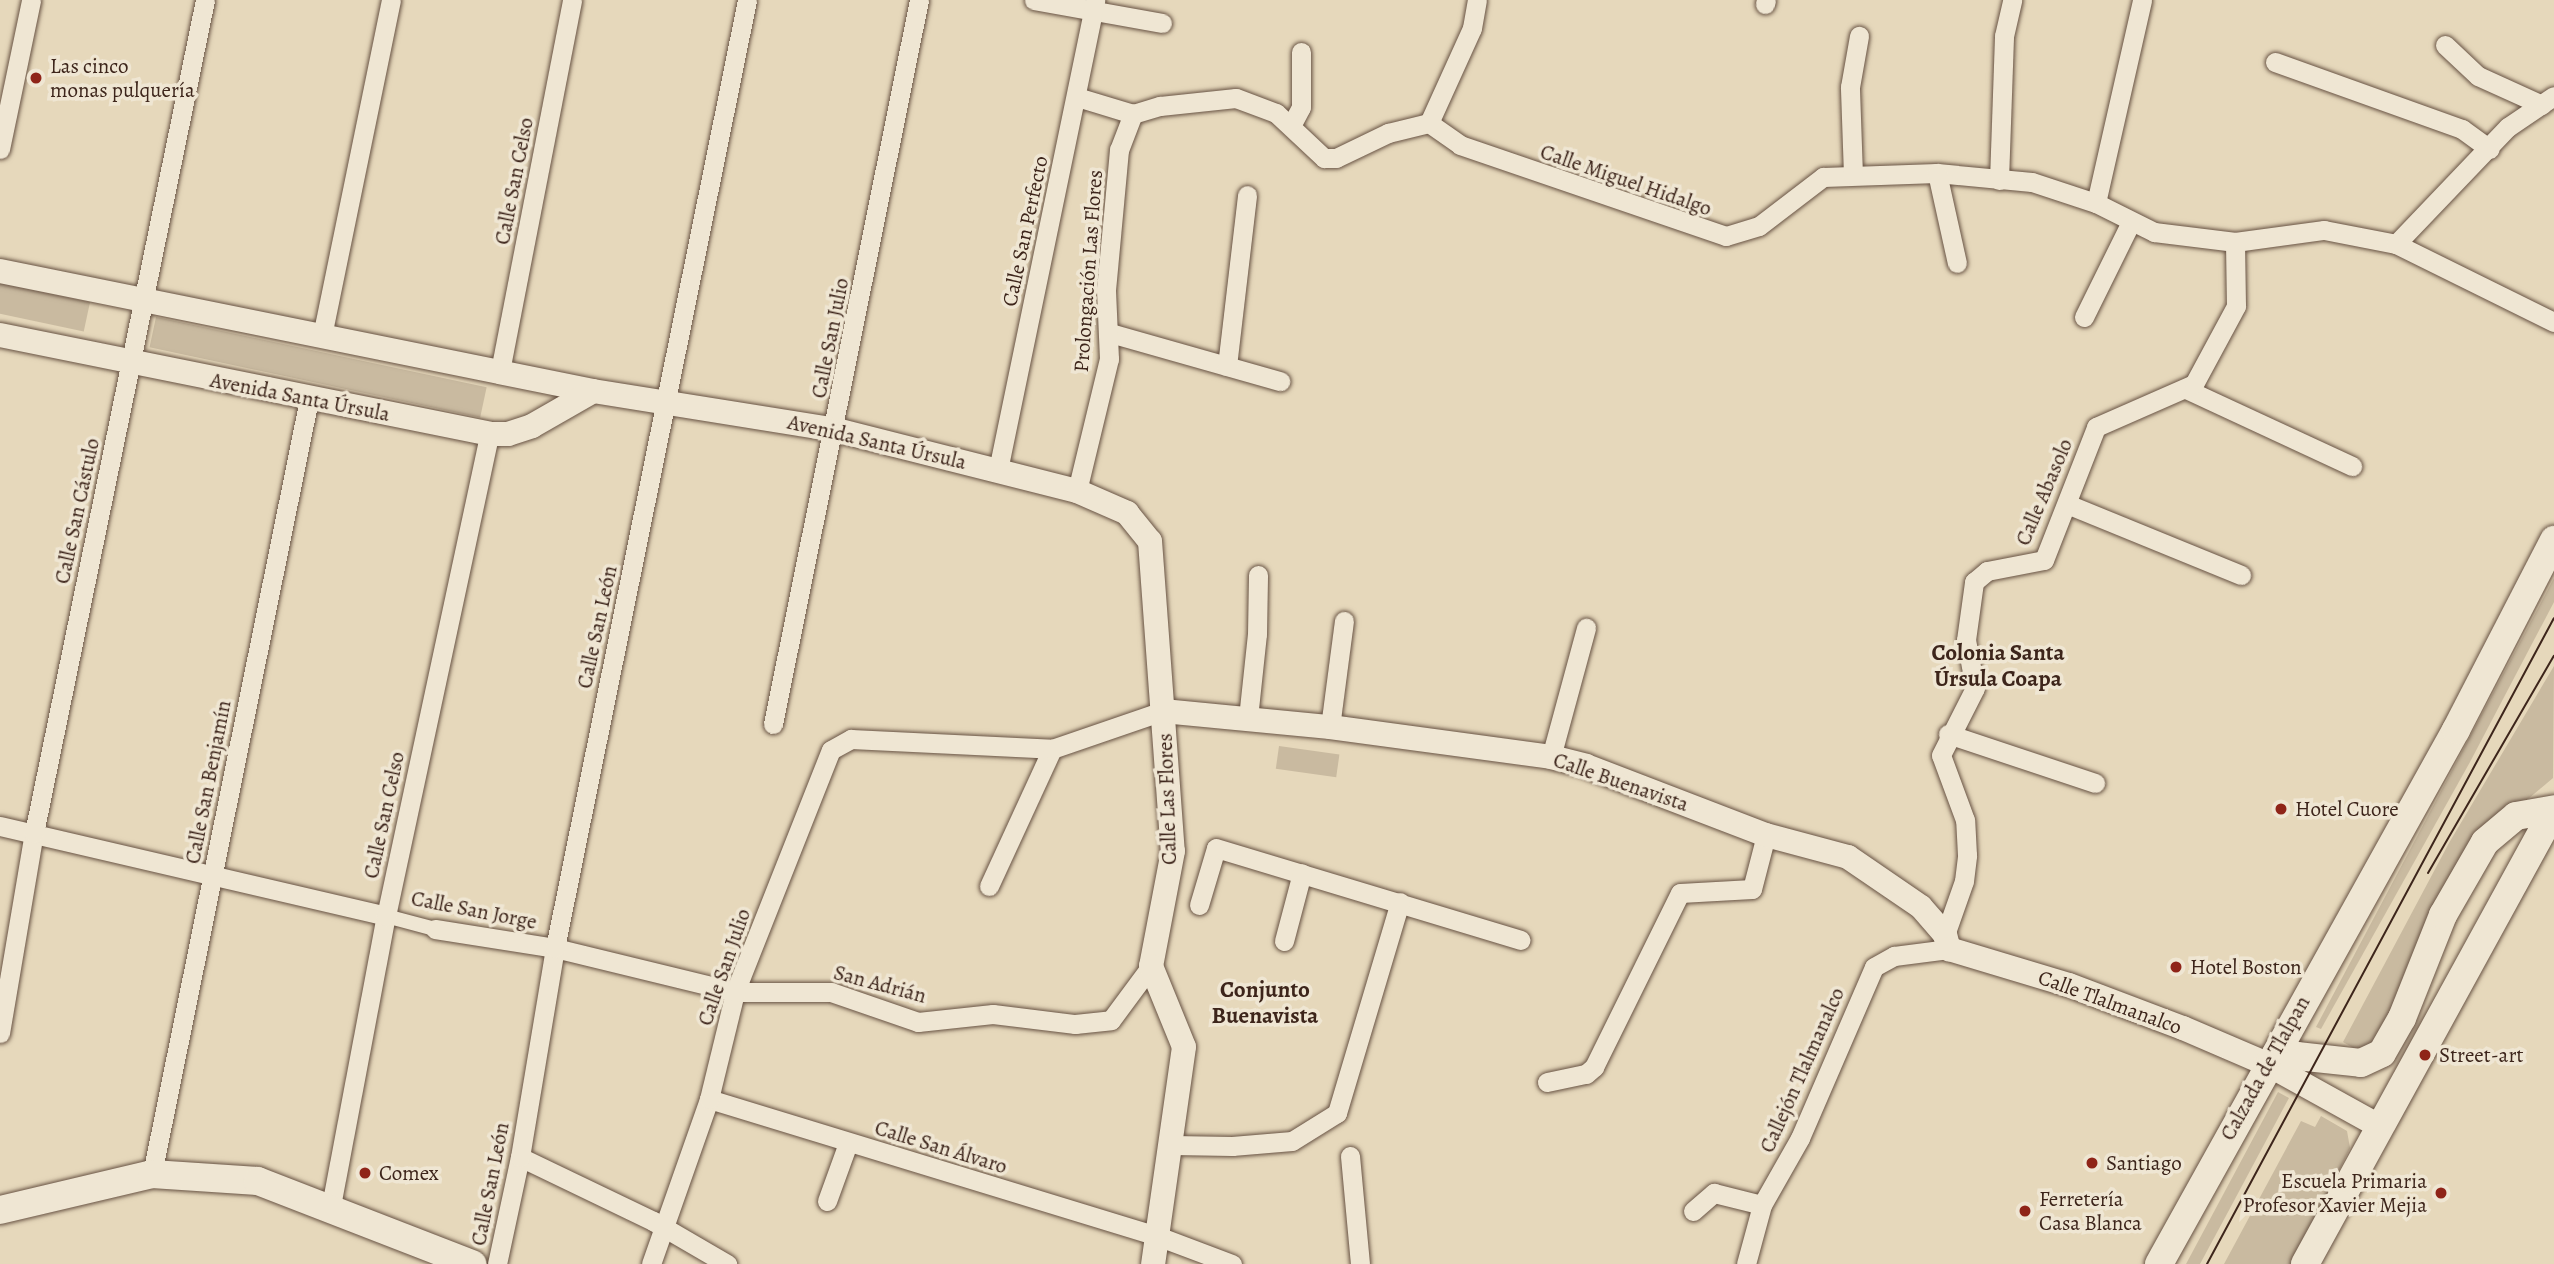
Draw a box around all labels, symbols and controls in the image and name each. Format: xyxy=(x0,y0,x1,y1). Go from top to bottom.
place label: Las cinco monas pulquería xyxy=(50,53,195,103)
marker: Las cinco monas pulquería xyxy=(28,70,44,86)
street label: Calle San Celso xyxy=(489,115,539,247)
street label: Calle Miguel Hidalgo xyxy=(1537,139,1715,221)
street label: Calle San Perfecto xyxy=(997,153,1053,309)
street label: Prolongación Las Flores xyxy=(1068,169,1108,373)
street label: Calle San Julio xyxy=(806,276,854,400)
street label: Avenida Santa Úrsula xyxy=(208,367,392,427)
street label: Avenida Santa Úrsula xyxy=(785,409,969,475)
street label: Calle Abasolo xyxy=(2010,435,2078,549)
street label: Calle San Cástulo xyxy=(49,436,105,586)
street label: Calle San León xyxy=(572,563,622,691)
district label: Colonia Santa Úrsula Coapa xyxy=(1931,639,2065,693)
street label: Calle San Benjamín xyxy=(180,698,236,866)
street label: Calle Las Flores xyxy=(1152,733,1182,865)
street label: Calle Buenavista xyxy=(1550,747,1692,817)
street label: Calle San Celso xyxy=(358,749,410,881)
place label: Hotel Cuore xyxy=(2295,796,2399,822)
marker: Hotel Cuore xyxy=(2273,801,2289,817)
street label: Calle San Jorge xyxy=(409,885,539,935)
street label: Calle San Julio xyxy=(692,905,756,1029)
place label: Hotel Boston xyxy=(2190,954,2302,980)
marker: Hotel Boston xyxy=(2168,959,2184,975)
street label: San Adrián xyxy=(831,960,929,1008)
street label: Calle Tlalmanalco xyxy=(2035,964,2185,1040)
district label: Conjunto Buenavista xyxy=(1212,976,1318,1030)
street label: Callejón Tlalmanalco xyxy=(1754,984,1850,1156)
street label: Calzada de Tlalpan xyxy=(2215,991,2315,1145)
place label: Street-art xyxy=(2439,1042,2523,1068)
marker: Street-art xyxy=(2417,1047,2433,1063)
street label: Calle San Álvaro xyxy=(872,1115,1010,1179)
street label: Calle San León xyxy=(466,1120,514,1248)
place label: Santiago xyxy=(2106,1150,2182,1176)
marker: Santiago xyxy=(2084,1155,2100,1171)
place label: Comex xyxy=(379,1160,439,1186)
marker: Comex xyxy=(357,1165,373,1181)
place label: Escuela Primaria Profesor Xavier Mejia xyxy=(2243,1168,2427,1218)
marker: Escuela Primaria Profesor Xavier Mejia xyxy=(2433,1185,2449,1201)
place label: Ferretería Casa Blanca xyxy=(2039,1186,2142,1236)
marker: Ferretería Casa Blanca xyxy=(2017,1203,2033,1219)

